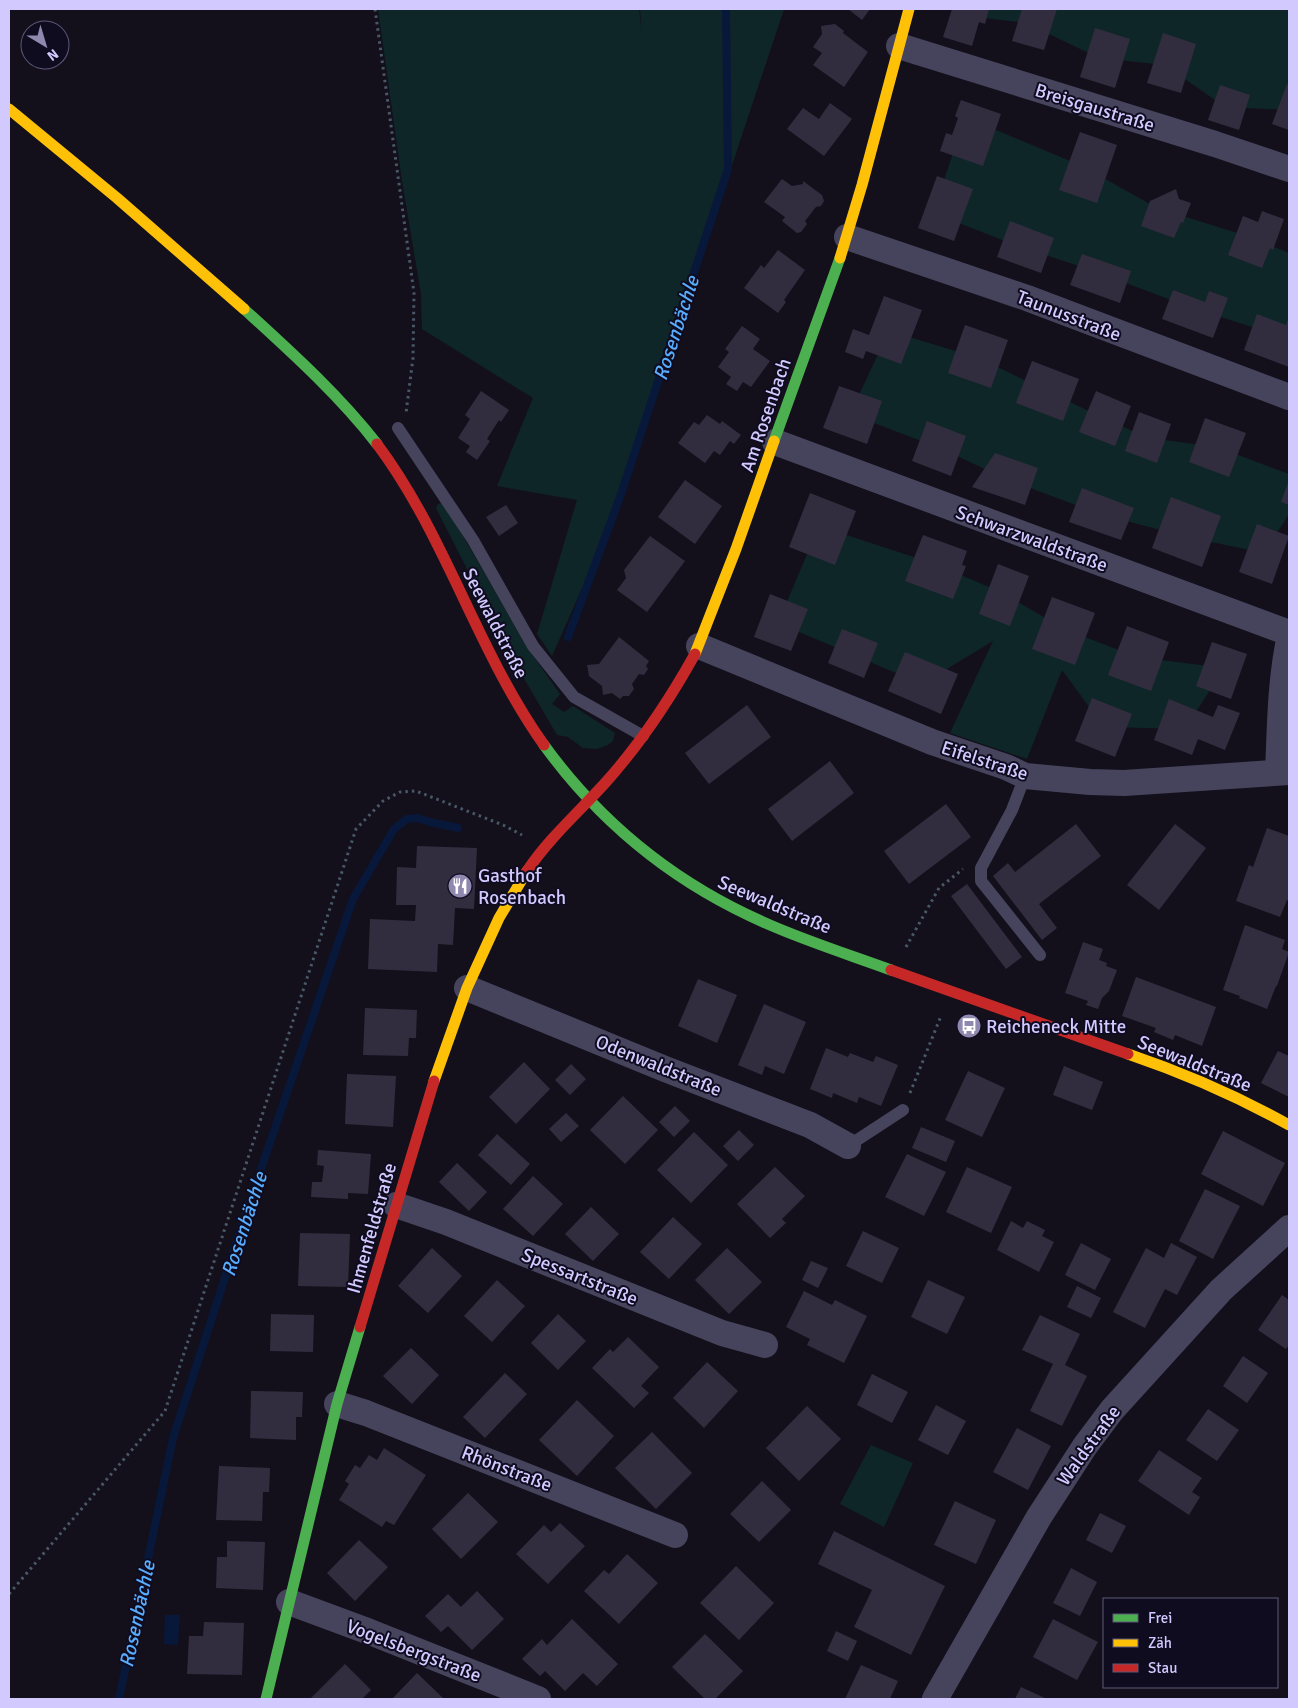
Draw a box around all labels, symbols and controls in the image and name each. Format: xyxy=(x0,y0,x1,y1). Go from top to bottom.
north arrow xyxy=(20,20,70,70)
text: N xyxy=(44,45,62,65)
street label: Breisgaustraße xyxy=(1032,78,1157,138)
water label: Rosenbächle xyxy=(648,272,705,384)
street label: Taunusstraße xyxy=(1013,285,1124,347)
street label: Am Rosenbach xyxy=(735,355,797,476)
street label: Schwarzwaldstraße xyxy=(952,500,1111,578)
street label: Seewaldstraße xyxy=(457,564,533,683)
street label: Eifelstraße xyxy=(938,736,1031,786)
place label: Gasthof Rosenbach xyxy=(478,864,566,910)
street label: Seewaldstraße xyxy=(714,870,835,940)
restaurant icon: Gasthof Rosenbach xyxy=(447,873,473,899)
bus stop icon: Reicheneck Mitte xyxy=(956,1013,982,1039)
place label: Reicheneck Mitte xyxy=(986,1015,1126,1039)
street label: Odenwaldstraße xyxy=(592,1030,725,1102)
street label: Seewaldstraße xyxy=(1134,1030,1255,1098)
street label: Ihmenfeldstraße xyxy=(342,1160,402,1296)
water label: Rosenbächle xyxy=(216,1168,273,1280)
street label: Spessartstraße xyxy=(518,1243,641,1311)
street label: Waldstraße xyxy=(1052,1401,1126,1490)
street label: Rhönstraße xyxy=(458,1441,555,1497)
water label: Rosenbächle xyxy=(114,1558,161,1670)
legend xyxy=(1103,1598,1278,1688)
text: Frei xyxy=(1148,1609,1172,1627)
street label: Vogelsbergstraße xyxy=(343,1614,484,1688)
text: Zäh xyxy=(1148,1634,1172,1652)
text: Stau xyxy=(1148,1659,1177,1677)

